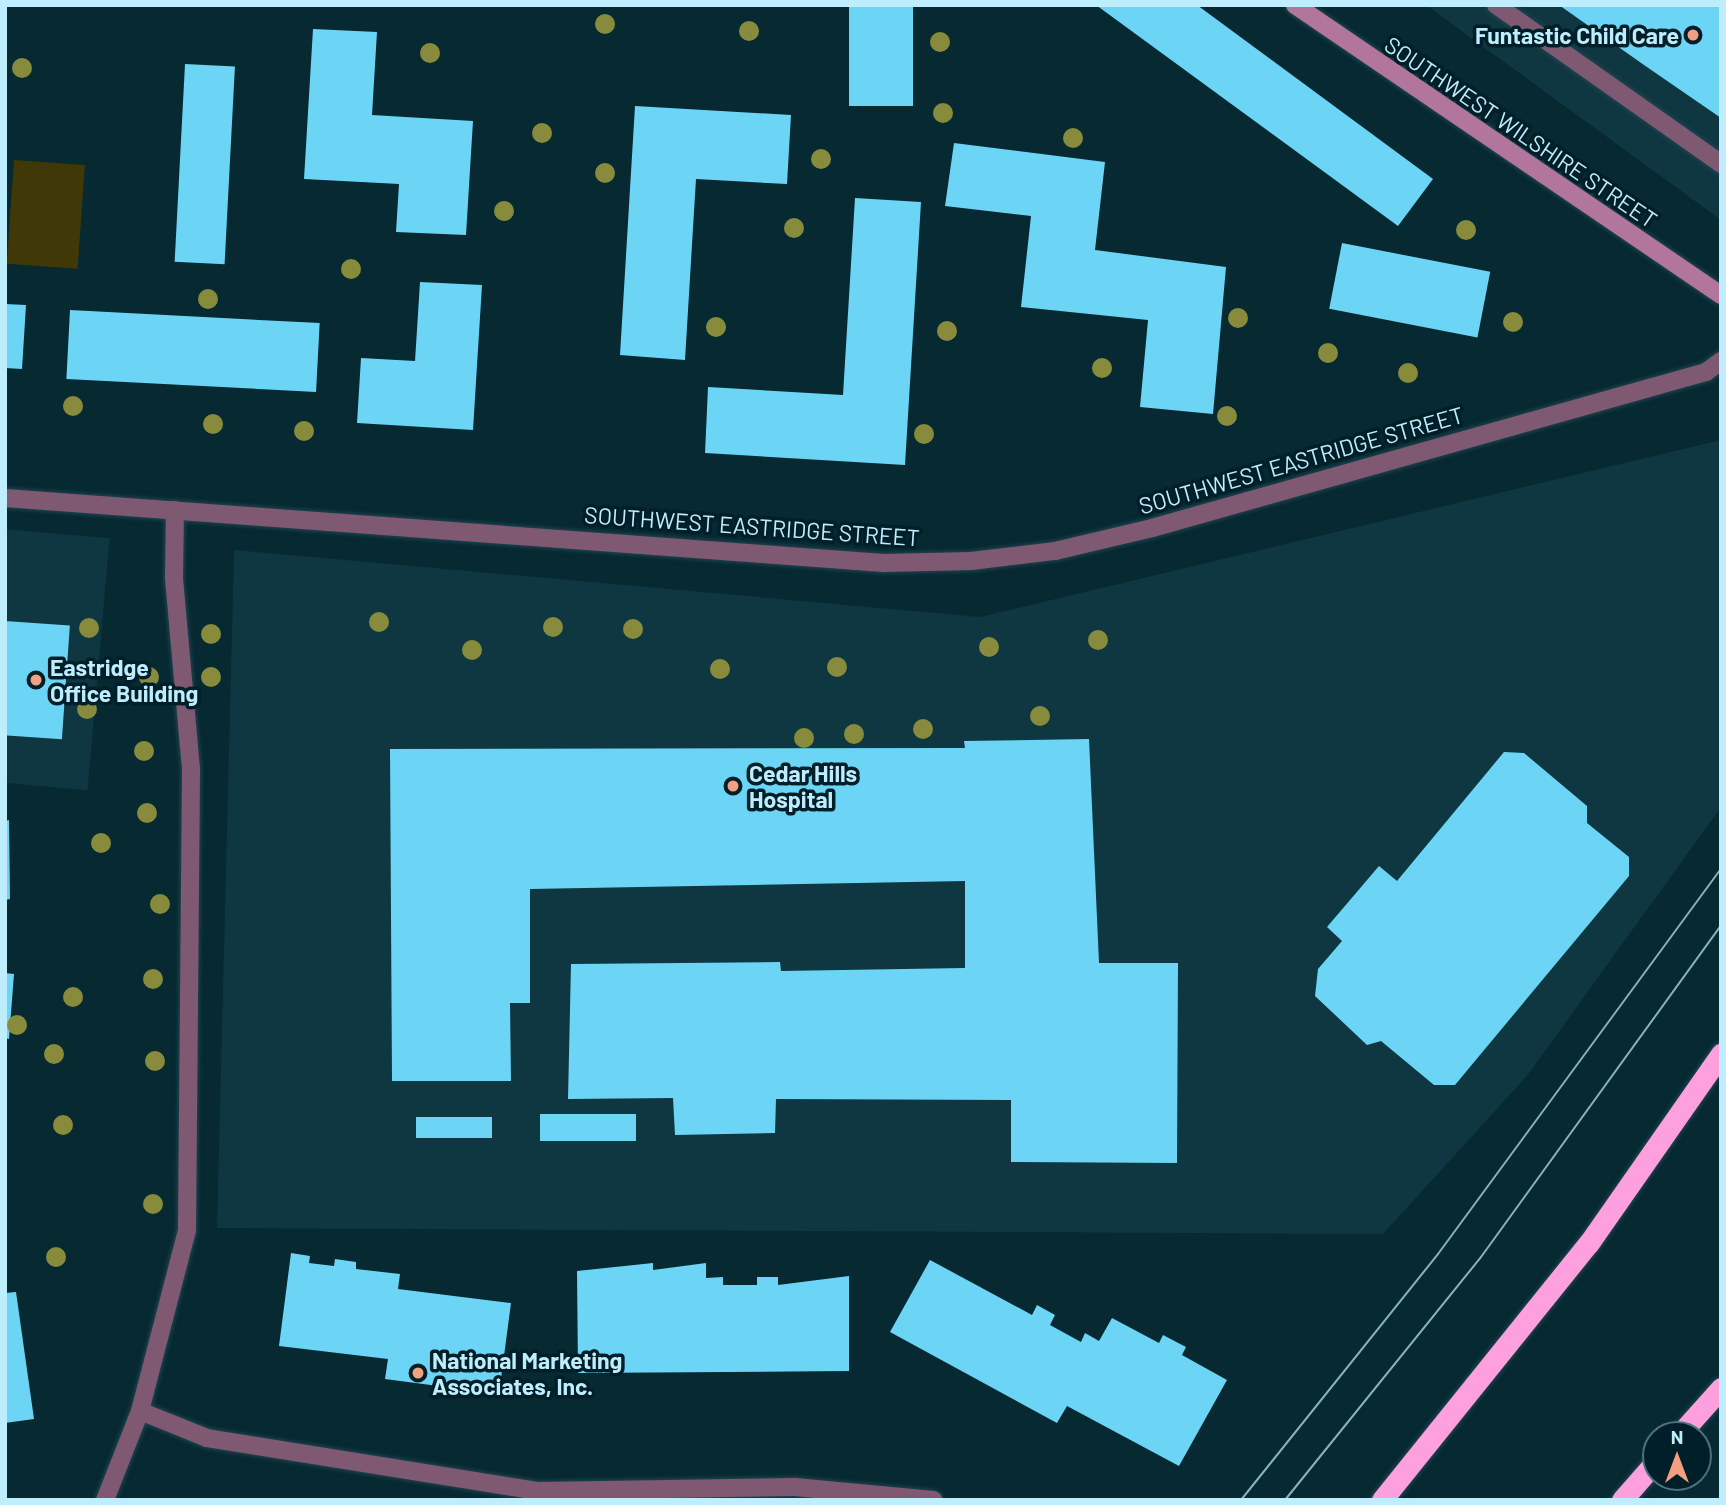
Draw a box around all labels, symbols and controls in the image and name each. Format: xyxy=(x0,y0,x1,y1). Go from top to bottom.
place label: Funtastic Child Care xyxy=(1475,21,1679,49)
marker: Funtastic Child Care xyxy=(1685,27,1701,43)
street label: SOUTHWEST WILSHIRE STREET xyxy=(1380,30,1662,234)
street label: SOUTHWEST EASTRIDGE STREET xyxy=(1136,400,1466,520)
street label: SOUTHWEST EASTRIDGE STREET xyxy=(583,501,921,551)
place label: Eastridge Office Building xyxy=(50,653,198,707)
marker: Eastridge Office Building xyxy=(28,672,44,688)
place label: Cedar Hills Hospital xyxy=(749,759,857,813)
marker: Cedar Hills Hospital xyxy=(723,776,743,796)
place label: National Marketing Associates, Inc. xyxy=(432,1346,622,1400)
marker: National Marketing Associates, Inc. xyxy=(410,1365,426,1381)
north arrow xyxy=(1642,1421,1712,1491)
text: N xyxy=(1671,1425,1683,1448)

